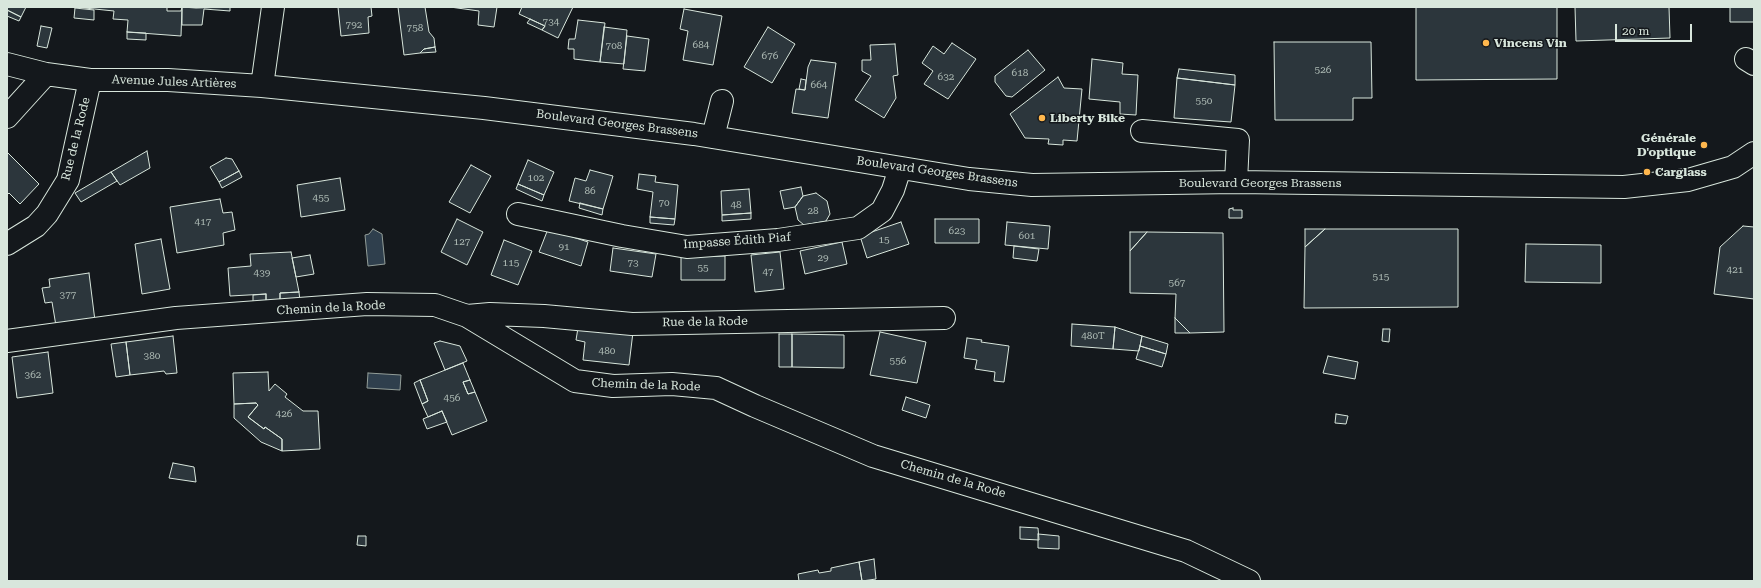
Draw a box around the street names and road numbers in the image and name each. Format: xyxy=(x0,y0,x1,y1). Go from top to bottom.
street label: Avenue Jules Artières xyxy=(111,73,237,91)
street label: Rue de la Rode xyxy=(59,96,93,182)
street label: Boulevard Georges Brassens xyxy=(535,107,699,141)
street label: Boulevard Georges Brassens xyxy=(855,154,1019,190)
street label: Boulevard Georges Brassens xyxy=(1179,176,1341,190)
street label: Impasse Édith Piaf xyxy=(683,230,791,252)
street label: Chemin de la Rode xyxy=(276,298,386,318)
street label: Rue de la Rode xyxy=(662,314,748,330)
street label: Chemin de la Rode xyxy=(591,376,701,394)
street label: Chemin de la Rode xyxy=(899,457,1007,501)

